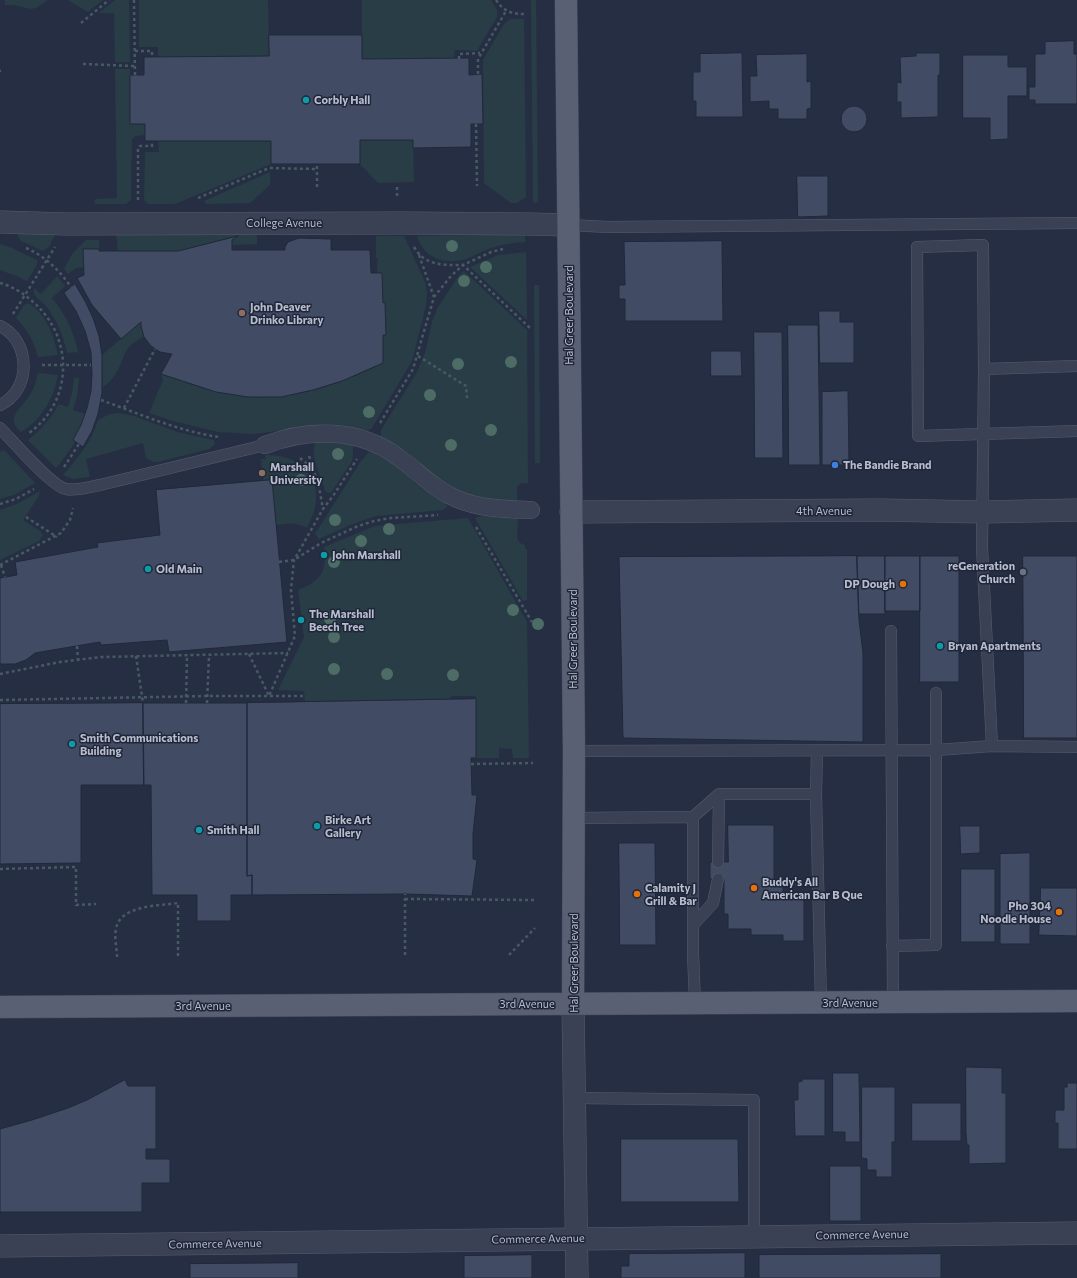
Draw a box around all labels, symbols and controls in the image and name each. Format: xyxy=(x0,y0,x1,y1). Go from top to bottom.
place label: Corbly Hall xyxy=(314,93,370,107)
marker: Corbly Hall xyxy=(301,95,311,105)
street label: College Avenue xyxy=(246,216,322,230)
street label: Hal Greer Boulevard xyxy=(562,265,576,365)
place label: John Deaver Drinko Library xyxy=(250,300,323,326)
marker: John Deaver Drinko Library xyxy=(237,308,247,318)
place label: The Bandie Brand xyxy=(843,458,931,472)
place label: Marshall University xyxy=(270,460,322,486)
marker: The Bandie Brand xyxy=(830,460,840,470)
marker: Marshall University xyxy=(257,468,267,478)
street label: 4th Avenue xyxy=(796,504,852,518)
place label: John Marshall xyxy=(332,548,401,562)
marker: John Marshall xyxy=(319,550,329,560)
place label: reGeneration Church xyxy=(948,559,1015,585)
place label: Old Main xyxy=(156,562,202,576)
marker: Old Main xyxy=(143,564,153,574)
marker: reGeneration Church xyxy=(1018,567,1028,577)
place label: DP Dough xyxy=(844,577,895,591)
marker: DP Dough xyxy=(898,579,908,589)
street label: Hal Greer Boulevard xyxy=(566,589,580,689)
place label: The Marshall Beech Tree xyxy=(309,607,374,633)
marker: The Marshall Beech Tree xyxy=(296,615,306,625)
place label: Bryan Apartments xyxy=(948,639,1041,653)
marker: Bryan Apartments xyxy=(935,641,945,651)
place label: Smith Communications Building xyxy=(80,731,198,757)
marker: Smith Communications Building xyxy=(67,739,77,749)
place label: Birke Art Gallery xyxy=(325,813,371,839)
marker: Birke Art Gallery xyxy=(312,821,322,831)
place label: Smith Hall xyxy=(207,823,259,837)
marker: Smith Hall xyxy=(194,825,204,835)
place label: Buddy's All American Bar B Que xyxy=(762,875,863,901)
place label: Calamity J Grill & Bar xyxy=(645,881,697,907)
marker: Buddy's All American Bar B Que xyxy=(749,883,759,893)
marker: Calamity J Grill & Bar xyxy=(632,889,642,899)
place label: Pho 304 Noodle House xyxy=(980,899,1051,925)
marker: Pho 304 Noodle House xyxy=(1054,907,1064,917)
street label: Hal Greer Boulevard xyxy=(567,913,581,1013)
street label: 3rd Avenue xyxy=(822,996,878,1010)
street label: 3rd Avenue xyxy=(499,997,555,1011)
street label: 3rd Avenue xyxy=(175,999,231,1013)
street label: Commerce Avenue xyxy=(815,1228,909,1242)
street label: Commerce Avenue xyxy=(491,1232,585,1246)
street label: Commerce Avenue xyxy=(168,1237,262,1251)

